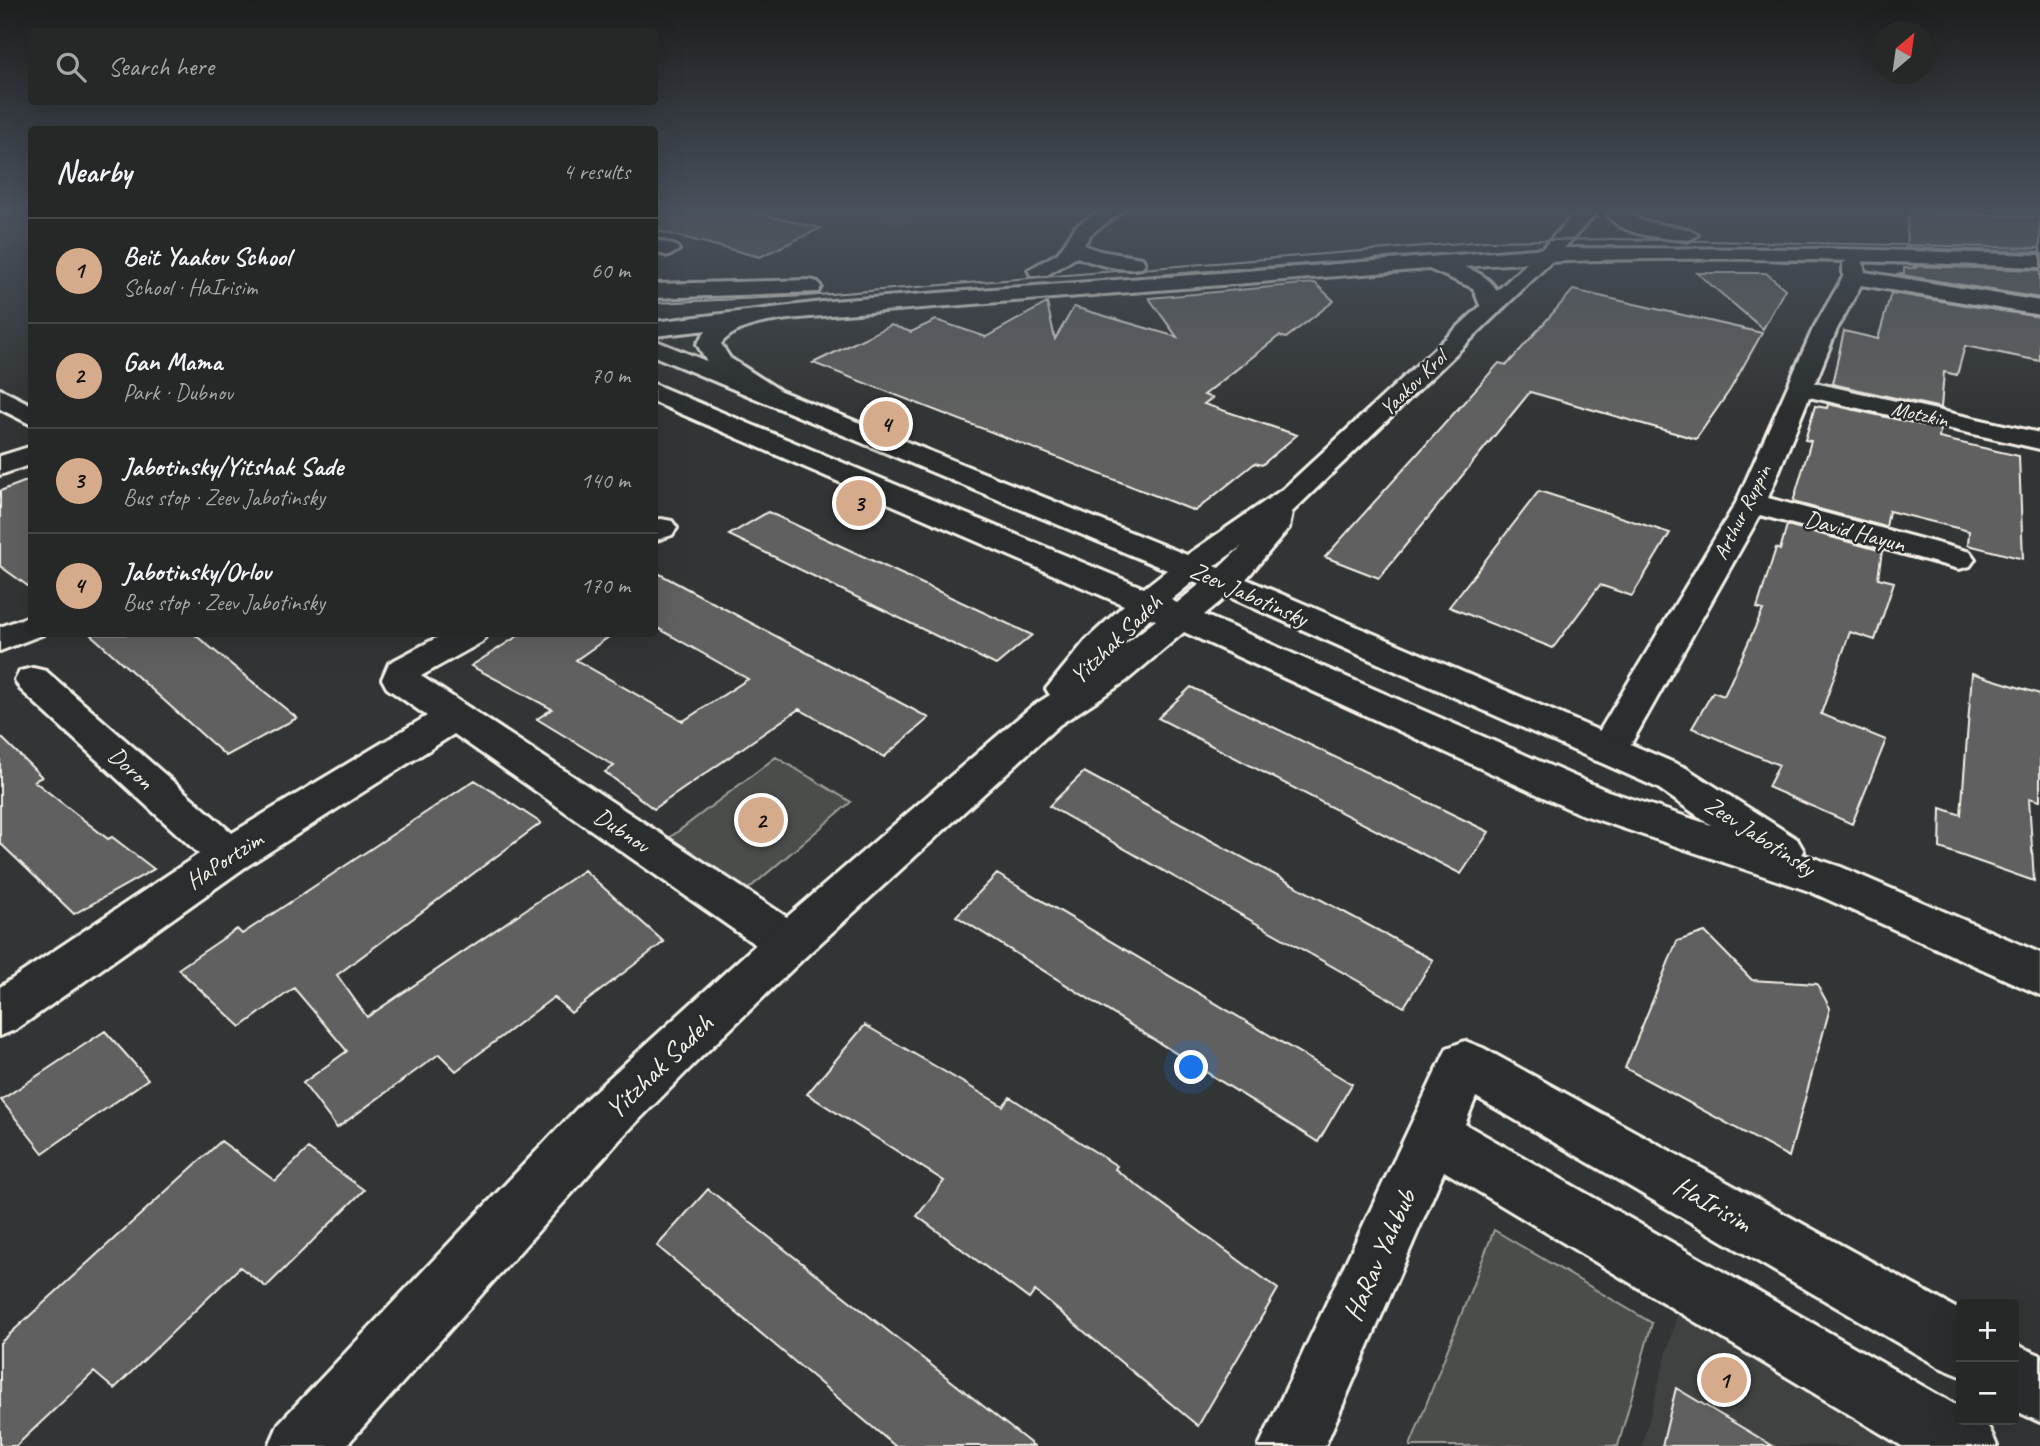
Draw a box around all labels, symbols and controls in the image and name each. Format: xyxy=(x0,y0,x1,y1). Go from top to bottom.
north arrow xyxy=(1872,21,1935,84)
search box xyxy=(28,28,658,105)
icon: search xyxy=(52,48,90,86)
text: Search here xyxy=(108,50,214,83)
text: Nearby xyxy=(56,153,132,191)
text: 4 results xyxy=(563,157,630,186)
text: Beit Yaakov School xyxy=(123,240,291,273)
text: 1 xyxy=(74,256,84,285)
text: 60 m xyxy=(591,256,630,285)
text: School · HaIrisim xyxy=(123,273,257,302)
street label: Yaakov Krol xyxy=(1374,342,1454,421)
text: Gan Mama xyxy=(123,345,222,378)
text: 2 xyxy=(74,361,84,390)
text: 70 m xyxy=(591,361,630,390)
text: Park · Dubnov xyxy=(123,378,233,407)
street label: Motzkin xyxy=(1889,395,1951,433)
pin: 4 xyxy=(863,398,909,450)
text: Jabotinsky/Yitshak Sade xyxy=(123,450,343,483)
street label: Arthur Ruppin xyxy=(1707,460,1777,564)
text: 3 xyxy=(74,466,84,495)
text: 140 m xyxy=(581,466,630,495)
pin: 3 xyxy=(836,477,882,529)
text: Bus stop · Zeev Jabotinsky xyxy=(123,483,325,512)
street label: David Hayun xyxy=(1801,503,1910,559)
text: Jabotinsky/Orlov xyxy=(123,555,271,588)
street label: Zeev Jabotinsky xyxy=(1186,555,1314,634)
text: 4 xyxy=(74,571,84,600)
text: 170 m xyxy=(581,571,630,600)
street label: Yitzhak Sadeh xyxy=(1064,587,1169,690)
text: Bus stop · Zeev Jabotinsky xyxy=(123,588,325,617)
street label: Doron xyxy=(102,740,160,796)
street label: Zeev Jabotinsky xyxy=(1699,789,1822,884)
pin: 2 xyxy=(738,794,784,846)
street label: Dubnov xyxy=(589,801,657,860)
street label: HaPortzim xyxy=(180,823,270,896)
street label: Yitzhak Sadeh xyxy=(598,1006,720,1126)
your location xyxy=(1174,1050,1208,1084)
street label: HaIrisim xyxy=(1668,1168,1760,1241)
street label: HaRav Yahbub xyxy=(1334,1182,1424,1326)
map controls xyxy=(1956,1299,2019,1425)
button: + xyxy=(1956,1299,2019,1362)
pin: 1 xyxy=(1701,1354,1747,1406)
button: − xyxy=(1956,1362,2019,1425)

